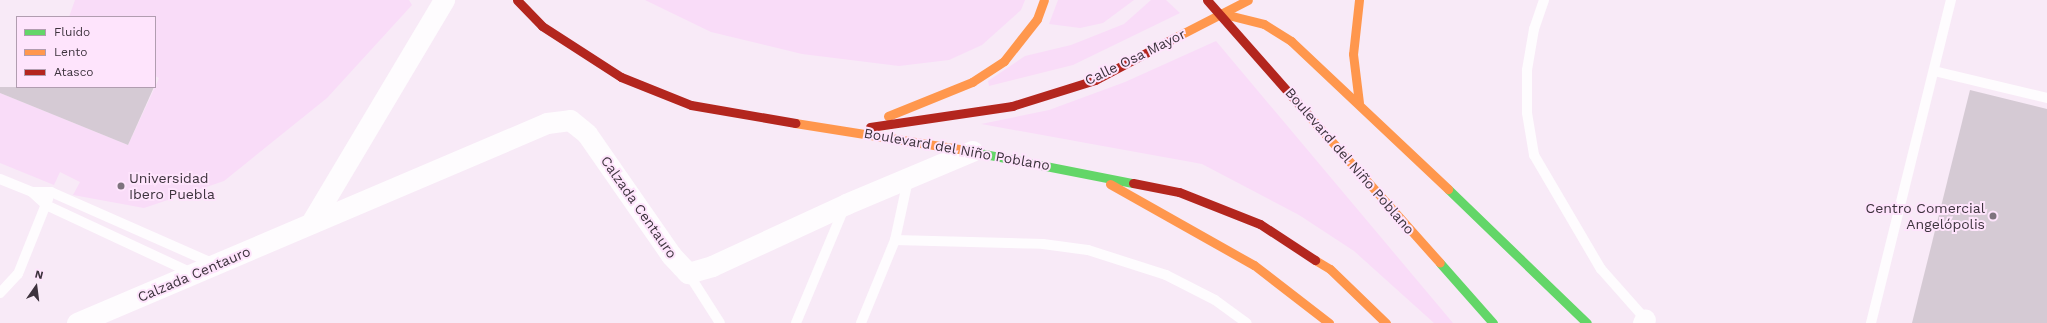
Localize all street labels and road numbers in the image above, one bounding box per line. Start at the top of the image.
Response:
street label: Calle Osa Mayor [1082,25,1188,89]
street label: Boulevard del Niño Poblano [1282,84,1418,238]
street label: Boulevard del Niño Poblano [862,124,1052,174]
street label: Calzada Centauro [597,153,681,261]
street label: Calzada Centauro [135,243,253,305]

